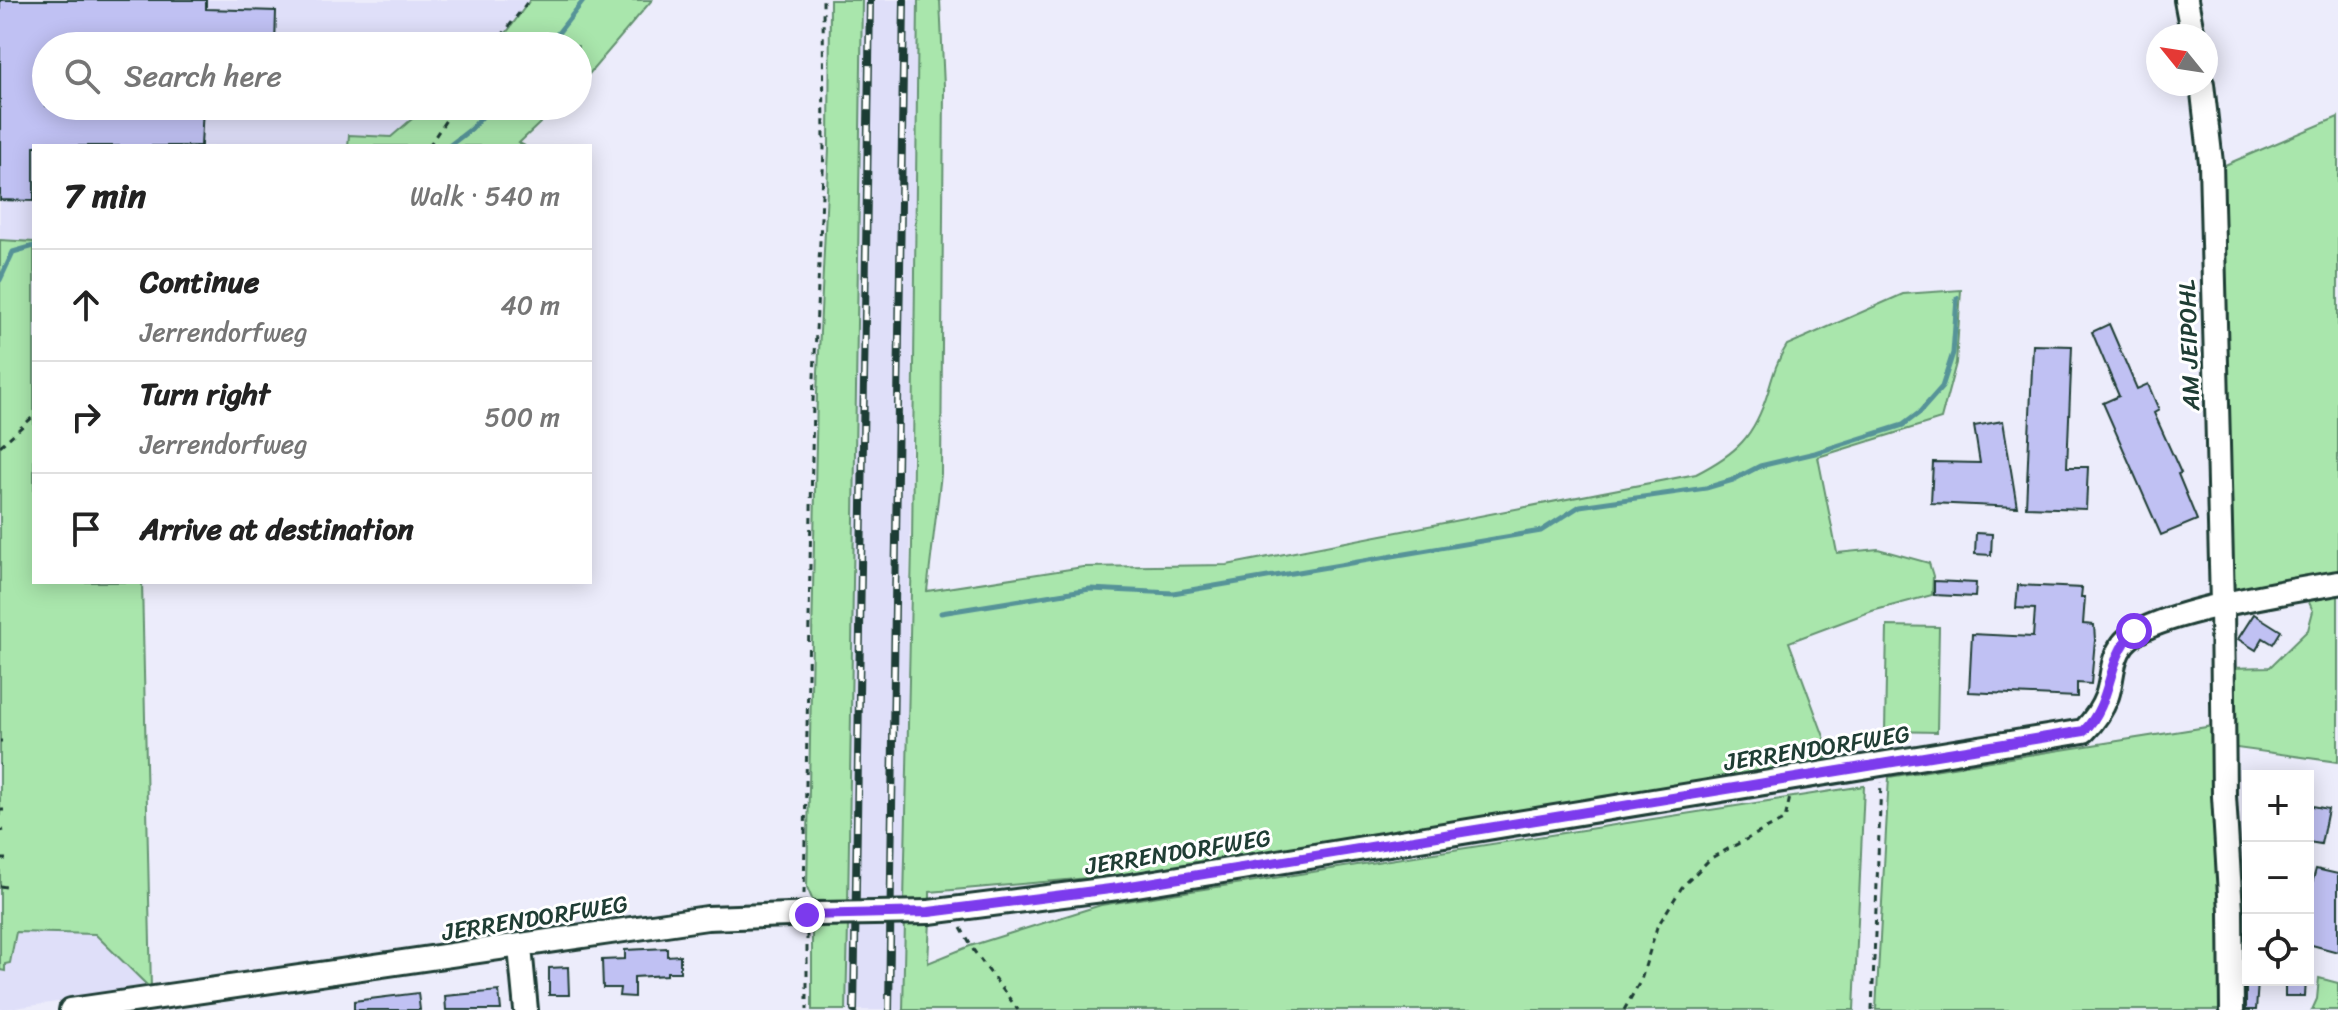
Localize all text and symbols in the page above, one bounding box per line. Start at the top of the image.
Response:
north arrow [2146,24,2218,96]
search box [32,32,592,120]
text: Search here [124,49,282,103]
icon: search [60,54,104,98]
text: 7 min [64,166,146,226]
text: Walk · 540 m [410,173,560,219]
text: Continue [140,255,259,309]
street label: AM JEIPOHL [2166,279,2212,412]
text: 40 m [501,282,560,328]
icon: ahead [64,283,108,327]
text: Jerrendorfweg [140,309,307,355]
text: Turn right [140,367,270,421]
text: 500 m [485,394,560,440]
icon: right [64,395,108,439]
text: Jerrendorfweg [140,421,307,467]
text: Arrive at destination [140,502,414,556]
icon: arrive [64,507,108,551]
route start [2116,613,2152,649]
street label: JERRENDORFWEG [1720,713,1913,784]
map controls [2242,770,2314,986]
button: + [2242,770,2314,842]
street label: JERRENDORFWEG [1081,817,1274,888]
button: − [2242,842,2314,914]
street label: JERRENDORFWEG [438,883,631,954]
route end [789,897,825,933]
button: locate [2242,914,2314,986]

